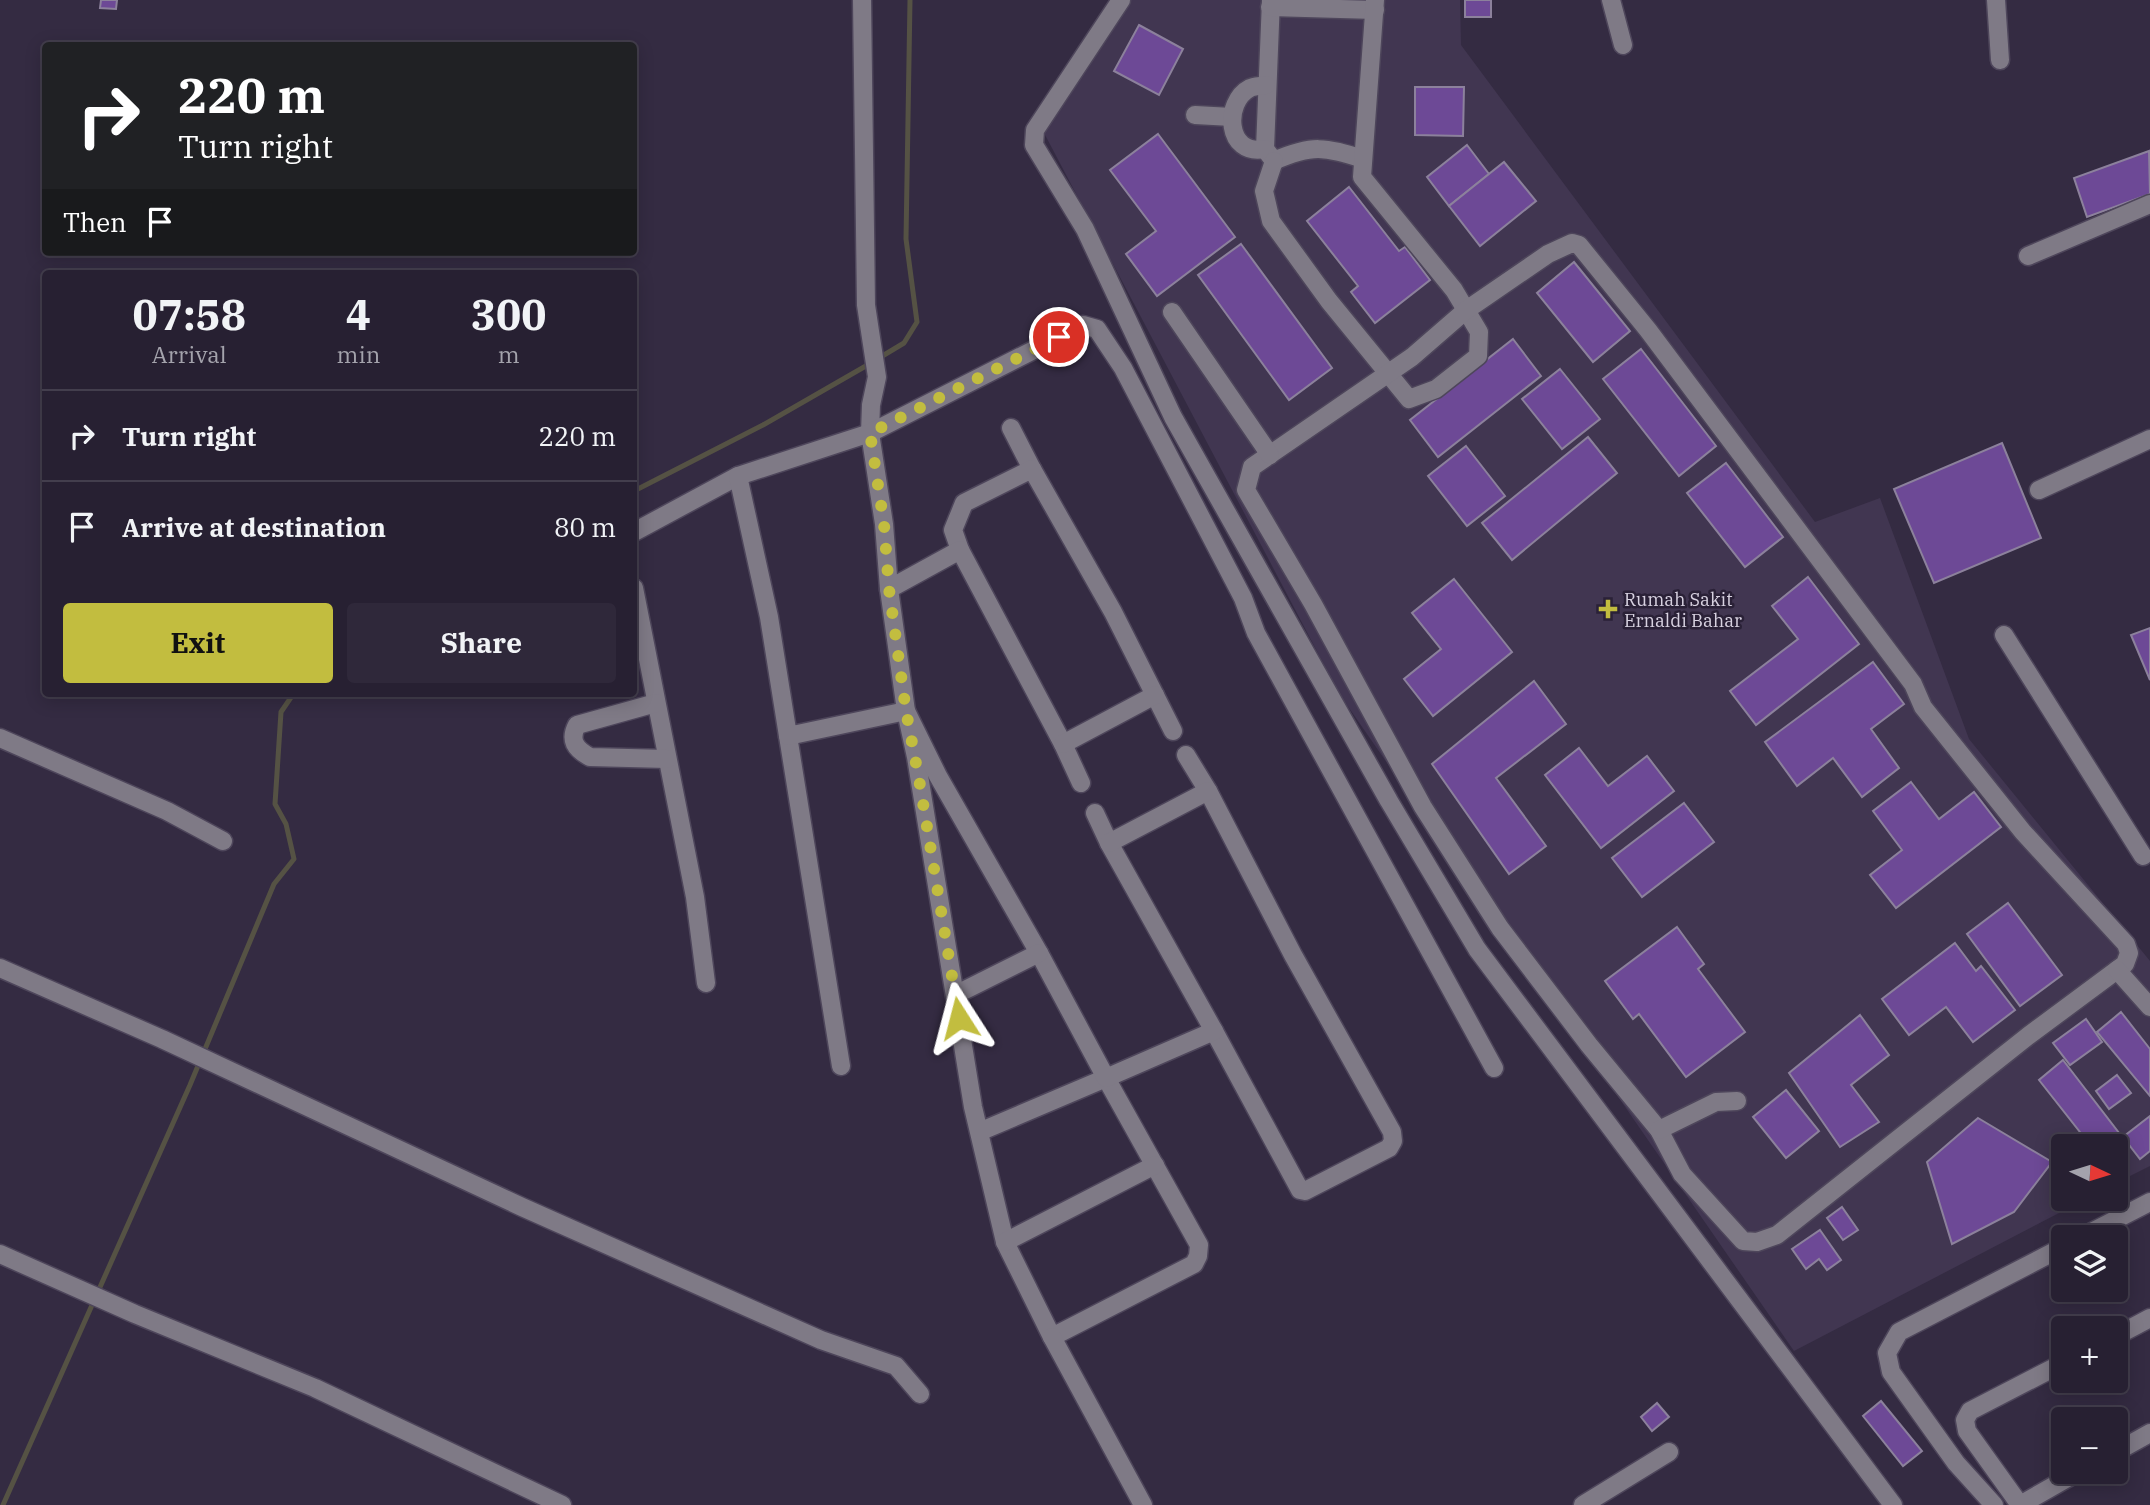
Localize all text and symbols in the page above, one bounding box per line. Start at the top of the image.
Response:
text: 220 m [178,63,325,126]
icon: right [63,70,154,161]
text: Turn right [178,125,333,167]
icon: arrive [141,203,179,241]
text: Then [63,205,127,239]
text: 07:58 [132,287,246,342]
text: 4 [346,287,371,342]
text: 300 [471,287,546,342]
pin [1029,307,1089,367]
icon: arrive [1040,318,1078,356]
text: Arrival [152,339,227,369]
text: min [337,339,380,369]
text: m [498,339,520,369]
icon: right [63,417,101,455]
text: Turn right [122,419,256,453]
text: 220 m [538,419,616,453]
icon: arrive [63,508,101,546]
text: Arrive at destination [122,510,386,544]
text: 80 m [554,510,616,544]
place label: Rumah Sakit Ernaldi Bahar [1624,588,1742,632]
marker: Rumah Sakit Ernaldi Bahar [1598,599,1618,619]
button: Exit [63,603,333,683]
button: Share [347,603,616,683]
position arrow [922,981,996,1055]
north arrow [2051,1134,2128,1211]
map controls [2051,1134,2128,1484]
button: layers [2051,1225,2128,1302]
button: + [2051,1316,2128,1393]
button: − [2051,1407,2128,1484]

